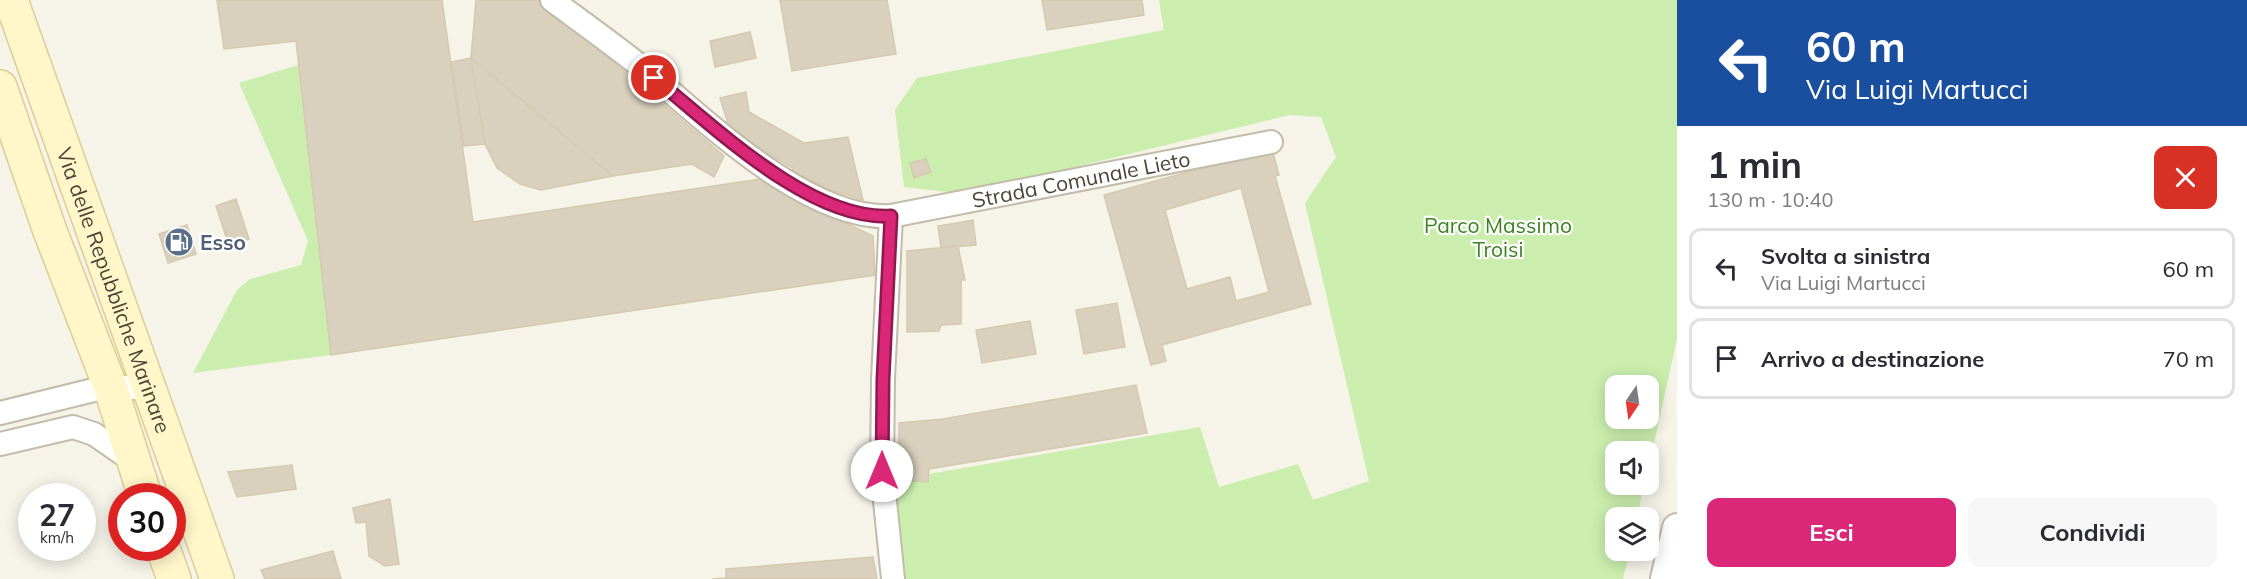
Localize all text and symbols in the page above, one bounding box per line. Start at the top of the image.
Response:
text: 60 m [1806,20,1906,73]
icon: left [1707,24,1785,102]
pin [628,52,679,103]
icon: arrive [637,61,670,94]
text: Via Luigi Martucci [1806,72,2029,106]
text: 1 min [1707,142,1802,187]
street label: Via delle Repubbliche Marinare [52,144,177,436]
street label: Strada Comunale Lieto [970,145,1192,213]
button: close [2154,146,2217,209]
text: 130 m · 10:40 [1707,187,1833,212]
park label: Parco Massimo Troisi [1424,212,1572,262]
fuel station icon: Esso [163,226,195,258]
place label: Esso [200,229,246,255]
text: Svolta a sinistra [1761,242,1930,270]
icon: left [1710,252,1743,285]
text: 60 m [2163,255,2214,283]
text: Via Luigi Martucci [1761,270,1926,295]
icon: arrive [1710,342,1743,375]
text: Arrivo a destinazione [1761,345,1984,373]
text: 70 m [2163,345,2214,373]
north arrow [1605,375,1659,429]
map controls [1605,375,1659,561]
position arrow [850,439,914,503]
button: sound [1605,441,1659,495]
speed limit sign: 30 [108,483,186,561]
text: 27 [39,496,75,534]
button: Esci [1707,498,1956,567]
button: Condividi [1968,498,2217,567]
button: layers [1605,507,1659,561]
text: km/h [40,528,74,547]

